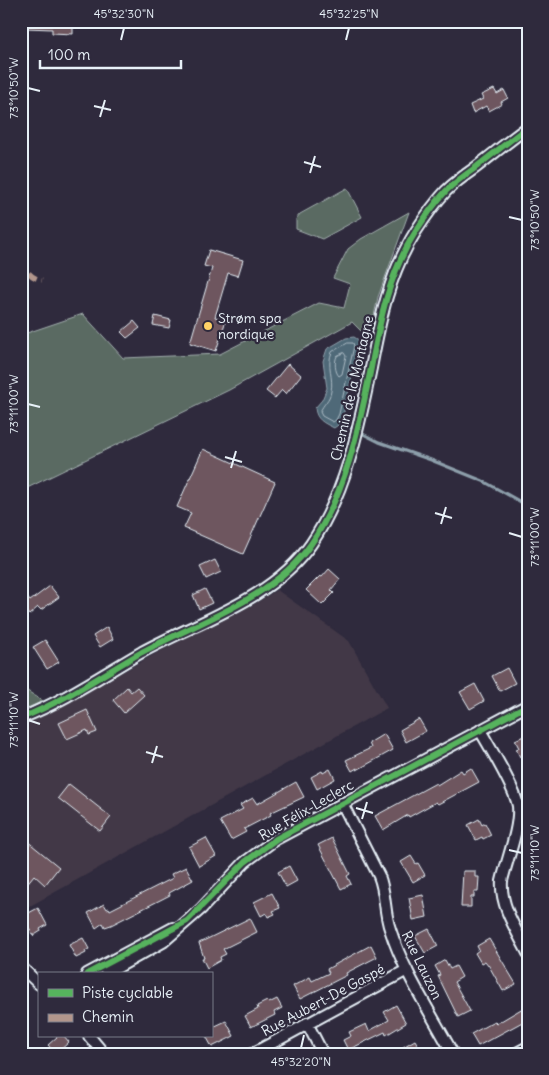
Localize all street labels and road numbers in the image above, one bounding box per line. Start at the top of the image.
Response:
street label: Chemin de la Montagne [327,314,377,462]
street label: Rue Félix-Leclerc [255,776,357,844]
street label: Rue Lauzon [398,928,446,1002]
street label: Rue Aubert-De Gaspé [258,960,388,1040]

